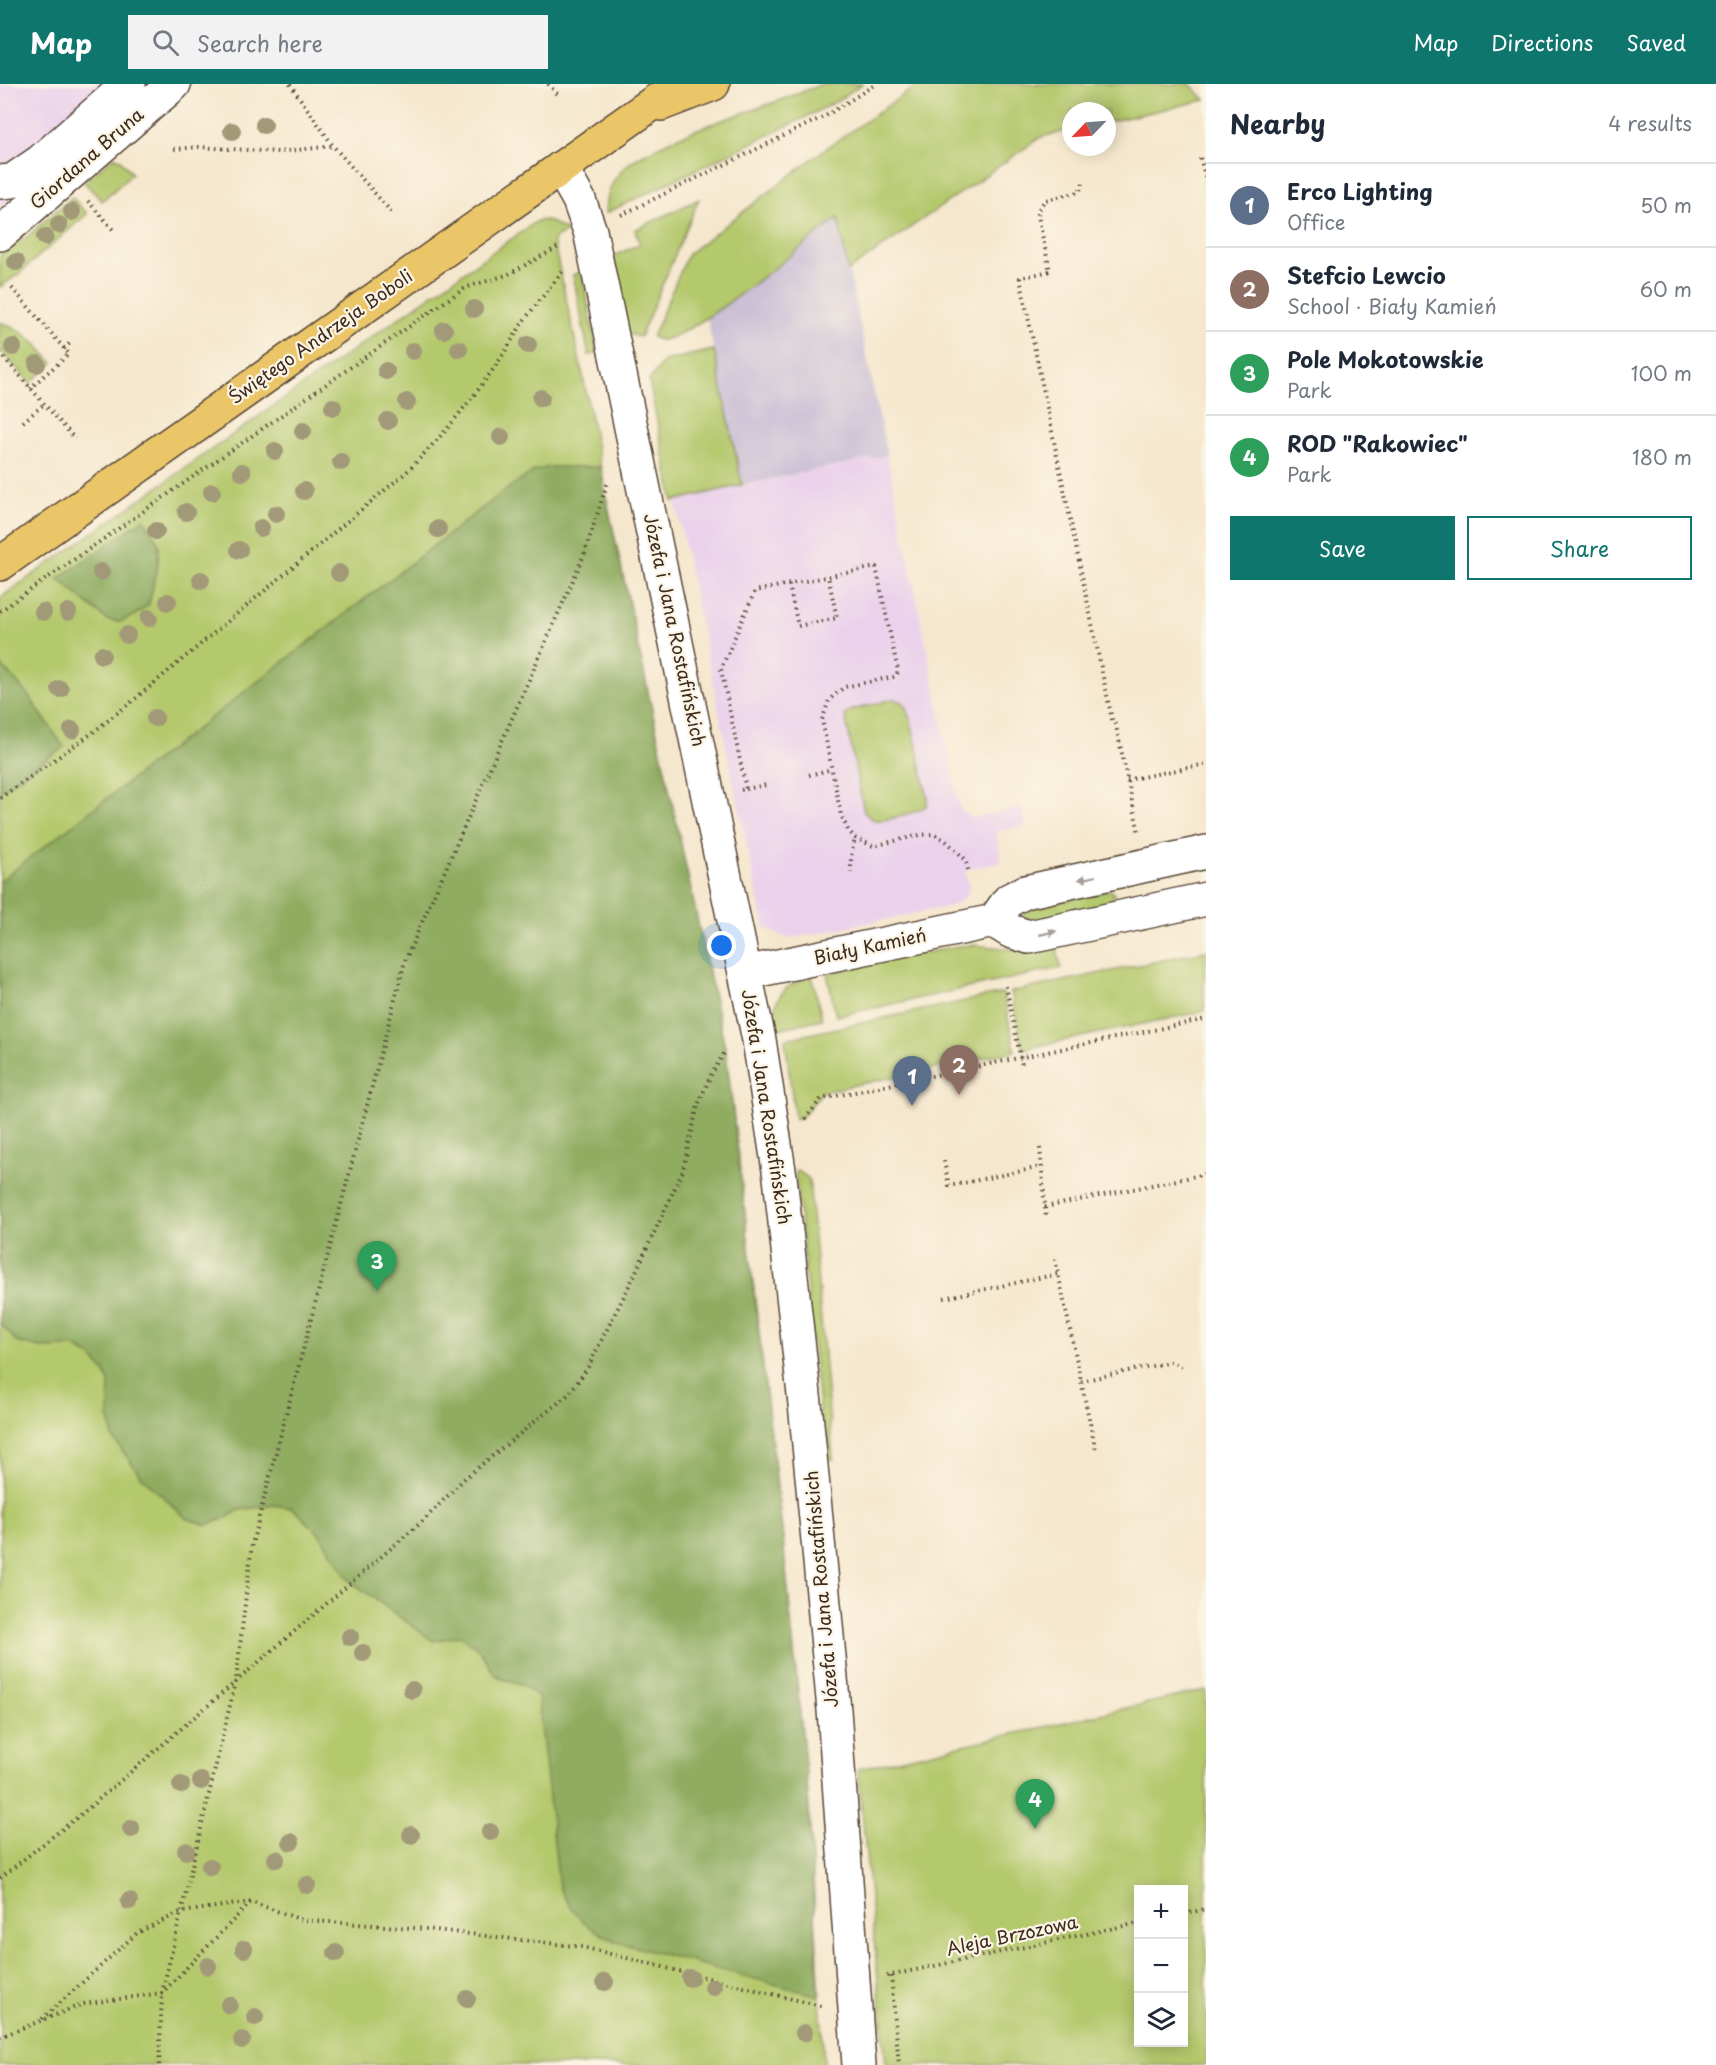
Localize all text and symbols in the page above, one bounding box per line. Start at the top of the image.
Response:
search box [128,15,548,69]
text: Map [30,21,92,64]
icon: search [149,26,182,59]
text: Search here [197,26,323,59]
text: Map [1413,26,1458,58]
text: Directions [1491,26,1593,58]
text: Saved [1626,26,1686,58]
street label: Giordana Bruna [23,100,149,215]
north arrow [1062,102,1116,156]
text: Nearby [1230,104,1325,143]
text: 4 results [1608,108,1692,138]
text: Erco Lighting [1287,174,1433,207]
text: 1 [1245,190,1254,220]
text: 50 m [1640,190,1692,220]
text: Office [1287,207,1345,237]
text: Stefcio Lewcio [1287,258,1446,291]
street label: Świętego Andrzeja Boboli [223,262,418,410]
text: 2 [1242,274,1257,304]
text: 60 m [1640,274,1692,304]
text: School · Biały Kamień [1287,291,1497,321]
text: Pole Mokotowskie [1287,342,1484,375]
text: 3 [1243,358,1256,388]
text: 100 m [1631,358,1692,388]
text: Park [1287,375,1332,405]
text: ROD "Rakowiec" [1287,426,1468,459]
text: 4 [1243,442,1256,472]
text: 180 m [1632,442,1692,472]
text: Park [1287,459,1332,489]
street label: Józefa i Jana Rostafińskich [638,511,713,749]
button: Save [1230,516,1455,580]
button: Share [1467,516,1692,580]
one-way arrow [1078,874,1097,884]
street label: Biały Kamień [811,920,928,971]
one-way arrow [1039,928,1058,938]
your location [707,931,736,960]
street label: Józefa i Jana Rostafińskich [736,987,799,1226]
pin: 2 [940,1046,978,1095]
pin: 1 [892,1056,932,1106]
pin: 3 [358,1242,397,1291]
street label: Józefa i Jana Rostafińskich [797,1470,844,1709]
pin: 4 [1016,1780,1054,1829]
map controls [1134,1885,1188,2047]
button: + [1134,1885,1188,1939]
street label: Aleja Brzozowa [944,1907,1081,1962]
button: − [1134,1939,1188,1993]
button: layers [1134,1993,1188,2047]

